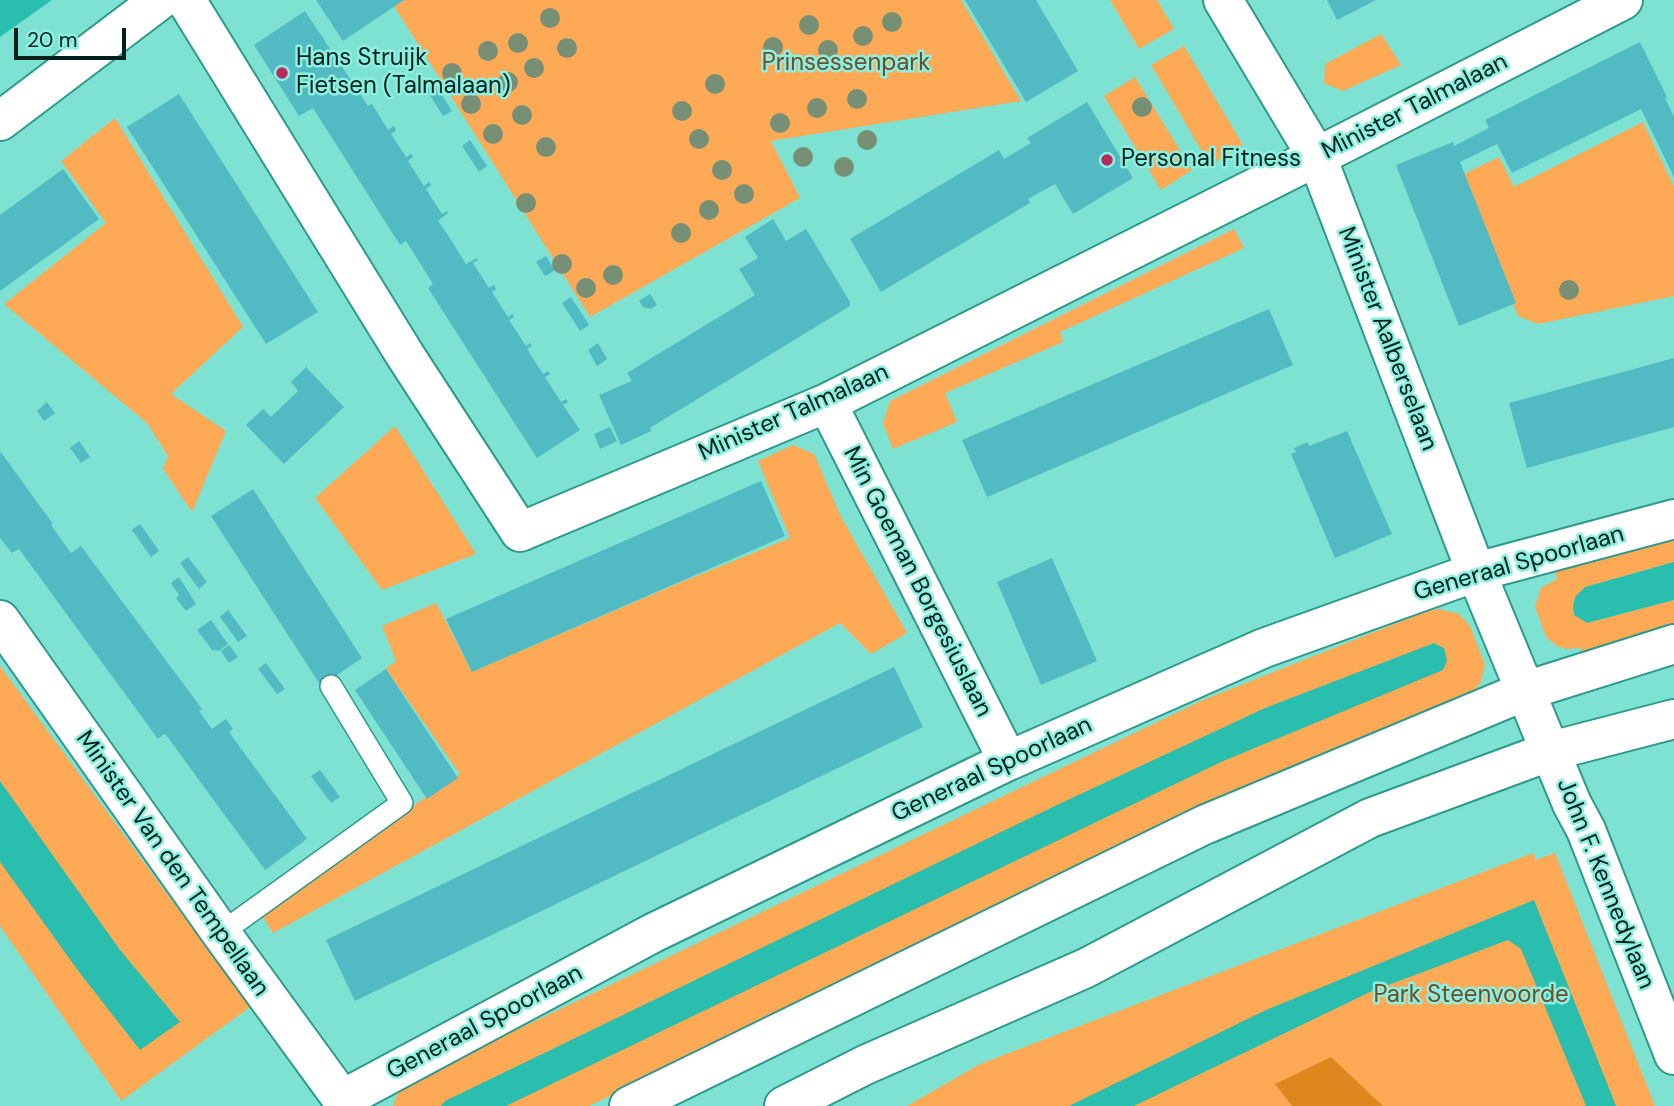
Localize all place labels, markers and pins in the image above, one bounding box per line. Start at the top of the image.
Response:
place label: Hans Struijk Fietsen (Talmalaan) [296,45,511,101]
marker: Hans Struijk Fietsen (Talmalaan) [274,65,290,81]
place label: Personal Fitness [1121,146,1301,174]
marker: Personal Fitness [1099,152,1115,168]

